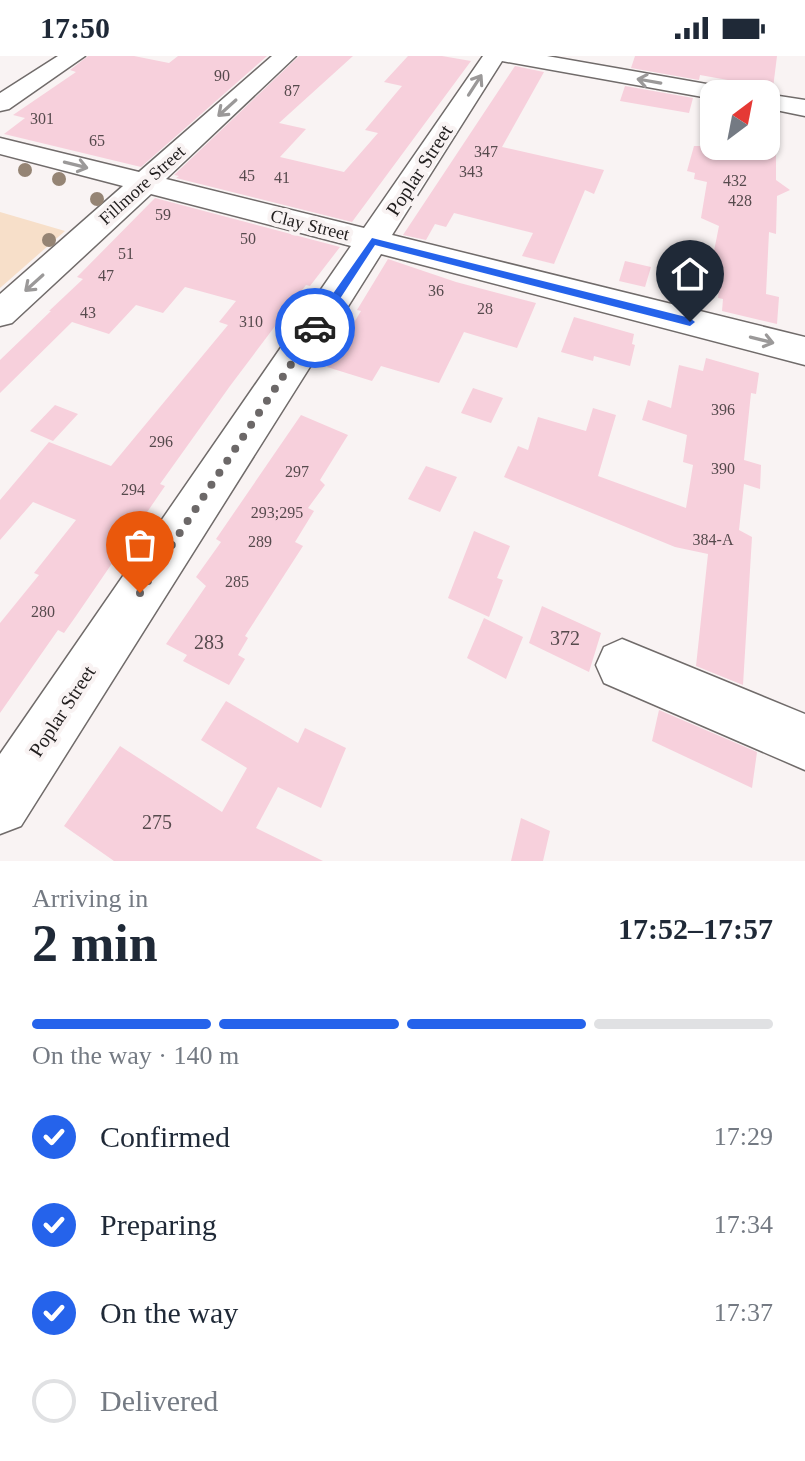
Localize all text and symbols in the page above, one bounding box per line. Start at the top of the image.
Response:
text: 17:50 [40,11,110,44]
house number: 90 [214,67,230,84]
one-way arrow [637,72,662,87]
one-way arrow [467,74,483,97]
north arrow [700,80,780,160]
map controls [700,80,780,160]
house number: 87 [284,82,300,99]
one-way arrow [217,99,237,117]
house number: 301 [30,110,54,127]
street label: Poplar Street [381,120,458,220]
house number: 65 [89,132,105,149]
street label: Fillmore Street [95,141,189,229]
house number: 347 [474,143,498,160]
one-way arrow [62,159,88,174]
house number: 343 [459,163,483,180]
house number: 45 [239,167,255,184]
house number: 41 [274,169,290,186]
house number: 432 [723,172,747,189]
house number: 428 [728,192,752,209]
house number: 59 [155,206,171,223]
street label: Clay Street [269,206,351,244]
house number: 50 [240,230,256,247]
pin [656,240,724,322]
house number: 51 [118,245,134,262]
icon: home [668,252,712,296]
house number: 47 [98,267,114,284]
one-way arrow [25,274,45,292]
house number: 36 [428,282,444,299]
courier [275,288,355,368]
house number: 28 [477,300,493,317]
house number: 43 [80,304,96,321]
icon: car [293,306,337,350]
house number: 310 [239,313,263,330]
one-way arrow [748,334,774,349]
house number: 396 [711,401,735,418]
house number: 296 [149,433,173,450]
house number: 390 [711,460,735,477]
house number: 297 [285,463,309,480]
house number: 294 [121,481,145,498]
house number: 293;295 [251,504,303,521]
pin [106,511,174,593]
icon: bag [118,523,162,567]
house number: 384-A [693,531,734,548]
house number: 289 [248,533,272,550]
house number: 285 [225,573,249,590]
house number: 280 [31,603,55,620]
house number: 372 [550,627,580,649]
house number: 283 [194,631,224,653]
street label: Poplar Street [24,661,101,761]
house number: 275 [142,811,172,833]
text: Arriving in [32,884,148,913]
text: 17:52–17:57 [618,912,773,945]
text: 2 min [32,915,158,972]
text: On the way · 140 m [32,1041,239,1070]
icon: check [32,1115,76,1159]
text: Confirmed [100,1120,230,1153]
text: 17:29 [714,1122,773,1151]
icon: check [32,1203,76,1247]
text: Preparing [100,1208,217,1241]
text: 17:34 [714,1210,773,1239]
icon: check [32,1291,76,1335]
text: On the way [100,1296,238,1329]
text: 17:37 [714,1298,773,1327]
text: Delivered [100,1384,218,1417]

